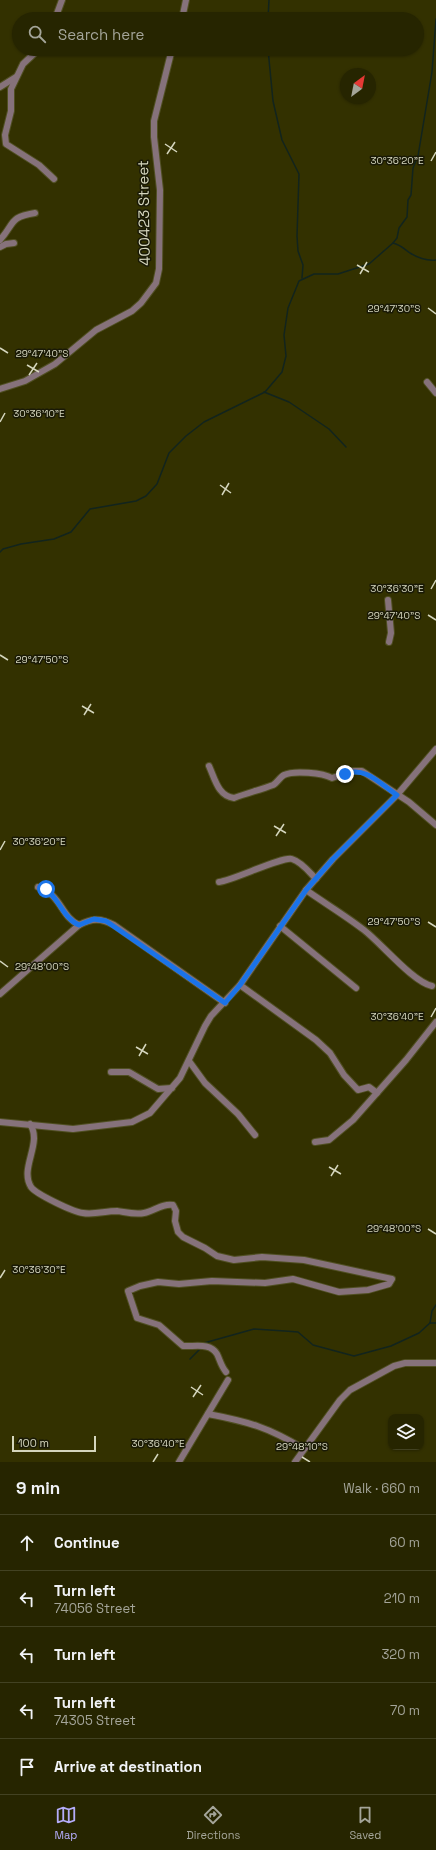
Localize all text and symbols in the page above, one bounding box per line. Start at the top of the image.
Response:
search box [12,12,424,56]
icon: search [26,23,48,45]
text: Search here [58,25,144,44]
north arrow [340,68,376,104]
text: 30°36'20"E [370,154,424,167]
street label: 400423 Street [133,160,154,266]
text: 29°47'30"S [368,302,420,315]
text: 29°47'40"S [16,347,68,360]
text: 30°36'10"E [13,407,65,420]
text: 30°36'30"E [370,582,424,595]
text: 29°47'40"S [368,609,420,622]
text: 29°47'50"S [16,653,68,666]
route end [336,765,354,783]
text: 30°36'20"E [12,835,66,848]
route start [37,880,55,898]
text: 29°47'50"S [368,915,420,928]
text: 29°48'00"S [15,960,69,973]
text: 30°36'40"E [370,1010,424,1023]
text: 29°48'00"S [367,1222,421,1235]
text: 30°36'30"E [12,1263,66,1276]
map controls [388,1414,424,1450]
button: layers [388,1414,424,1450]
scale bar [12,1434,96,1453]
text: 100 m [18,1436,49,1450]
text: 30°36'40"E [131,1437,185,1450]
text: 29°48'10"S [276,1440,328,1453]
text: 9 min [16,1477,60,1499]
text: Walk · 660 m [343,1480,420,1497]
icon: ahead [16,1532,38,1554]
text: Continue [54,1533,120,1552]
text: 60 m [389,1534,420,1551]
text: Turn left [54,1581,116,1600]
icon: left [16,1588,38,1610]
text: 210 m [384,1590,420,1607]
text: 74056 Street [54,1600,136,1617]
icon: left [16,1644,38,1666]
text: Turn left [54,1645,116,1664]
text: 320 m [381,1646,420,1663]
text: Turn left [54,1693,116,1712]
icon: left [16,1700,38,1722]
text: 70 m [390,1702,420,1719]
text: 74305 Street [54,1712,136,1729]
icon: arrive [16,1756,38,1778]
text: Arrive at destination [54,1757,202,1776]
tab: Map [55,1804,77,1842]
tab: Directions [186,1804,240,1842]
tab: Saved [349,1804,381,1842]

